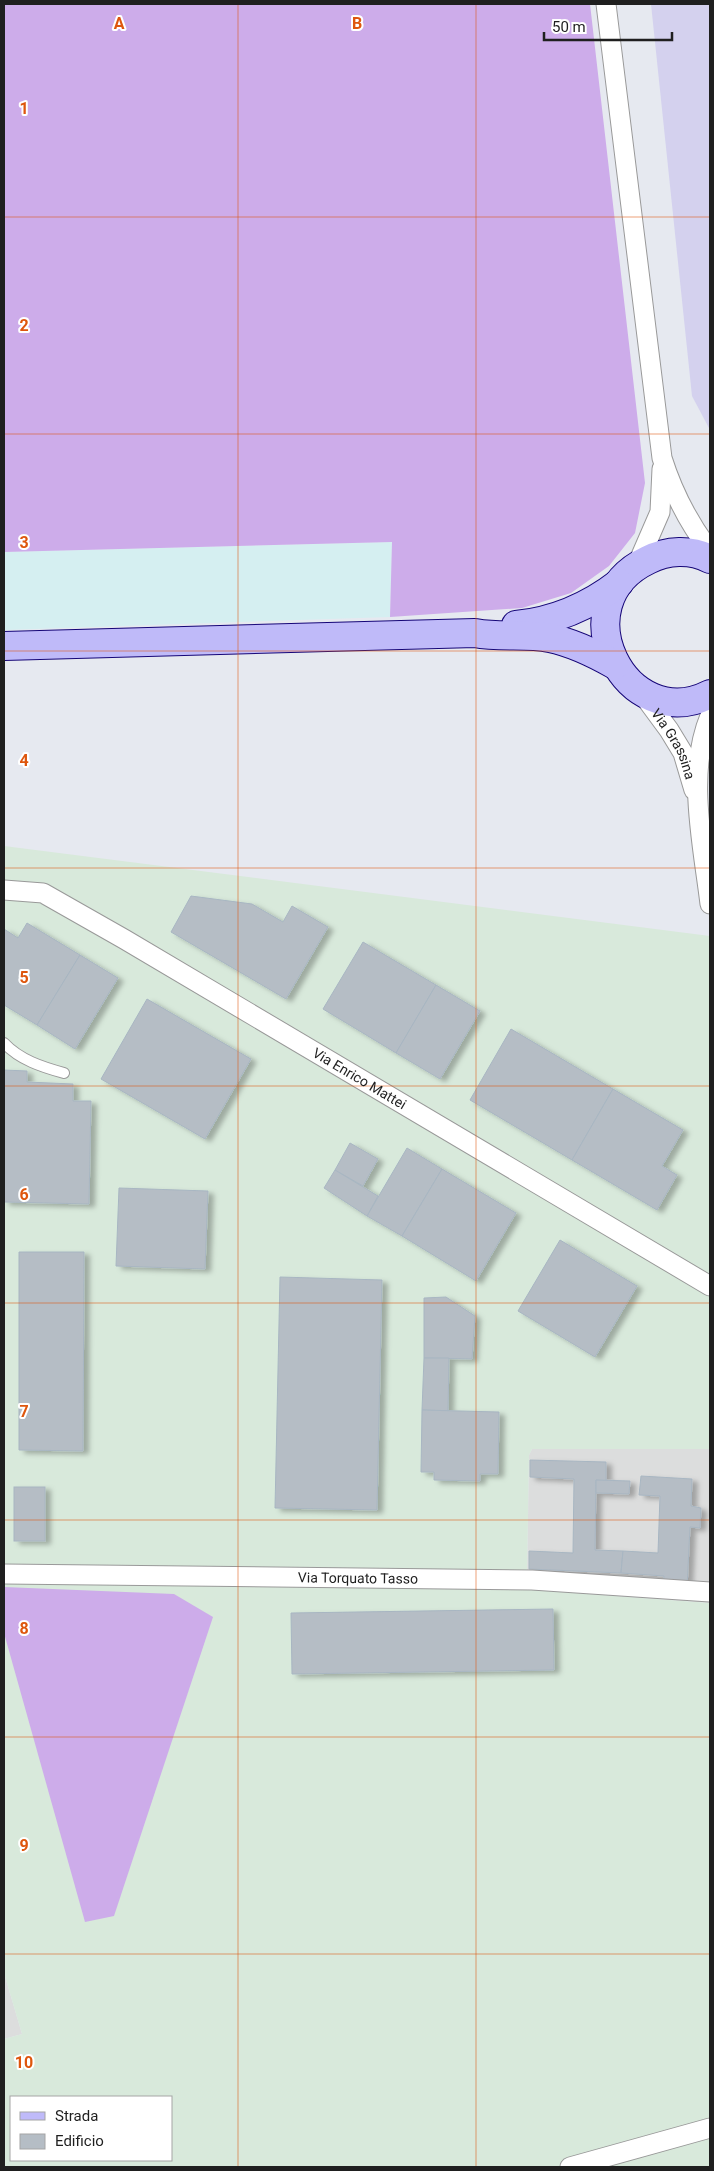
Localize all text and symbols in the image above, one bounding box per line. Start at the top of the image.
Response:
scale bar [544,10,672,42]
text: A [114,14,125,33]
text: B [352,14,362,33]
text: 50 m [552,18,586,36]
text: 1 [19,99,29,118]
text: 2 [19,316,29,335]
text: 3 [19,533,29,552]
street label: Via Grassina [648,706,698,781]
text: 4 [19,751,29,770]
text: 5 [19,968,29,987]
street label: Via Enrico Mattei [310,1045,409,1112]
text: 6 [19,1185,29,1204]
text: 7 [19,1402,29,1421]
street label: Via Torquato Tasso [298,1569,418,1587]
text: 8 [19,1619,29,1638]
text: 9 [19,1836,29,1855]
text: 10 [15,2053,33,2072]
legend [10,2096,172,2161]
text: Strada [55,2107,98,2125]
text: Edificio [55,2132,104,2150]

